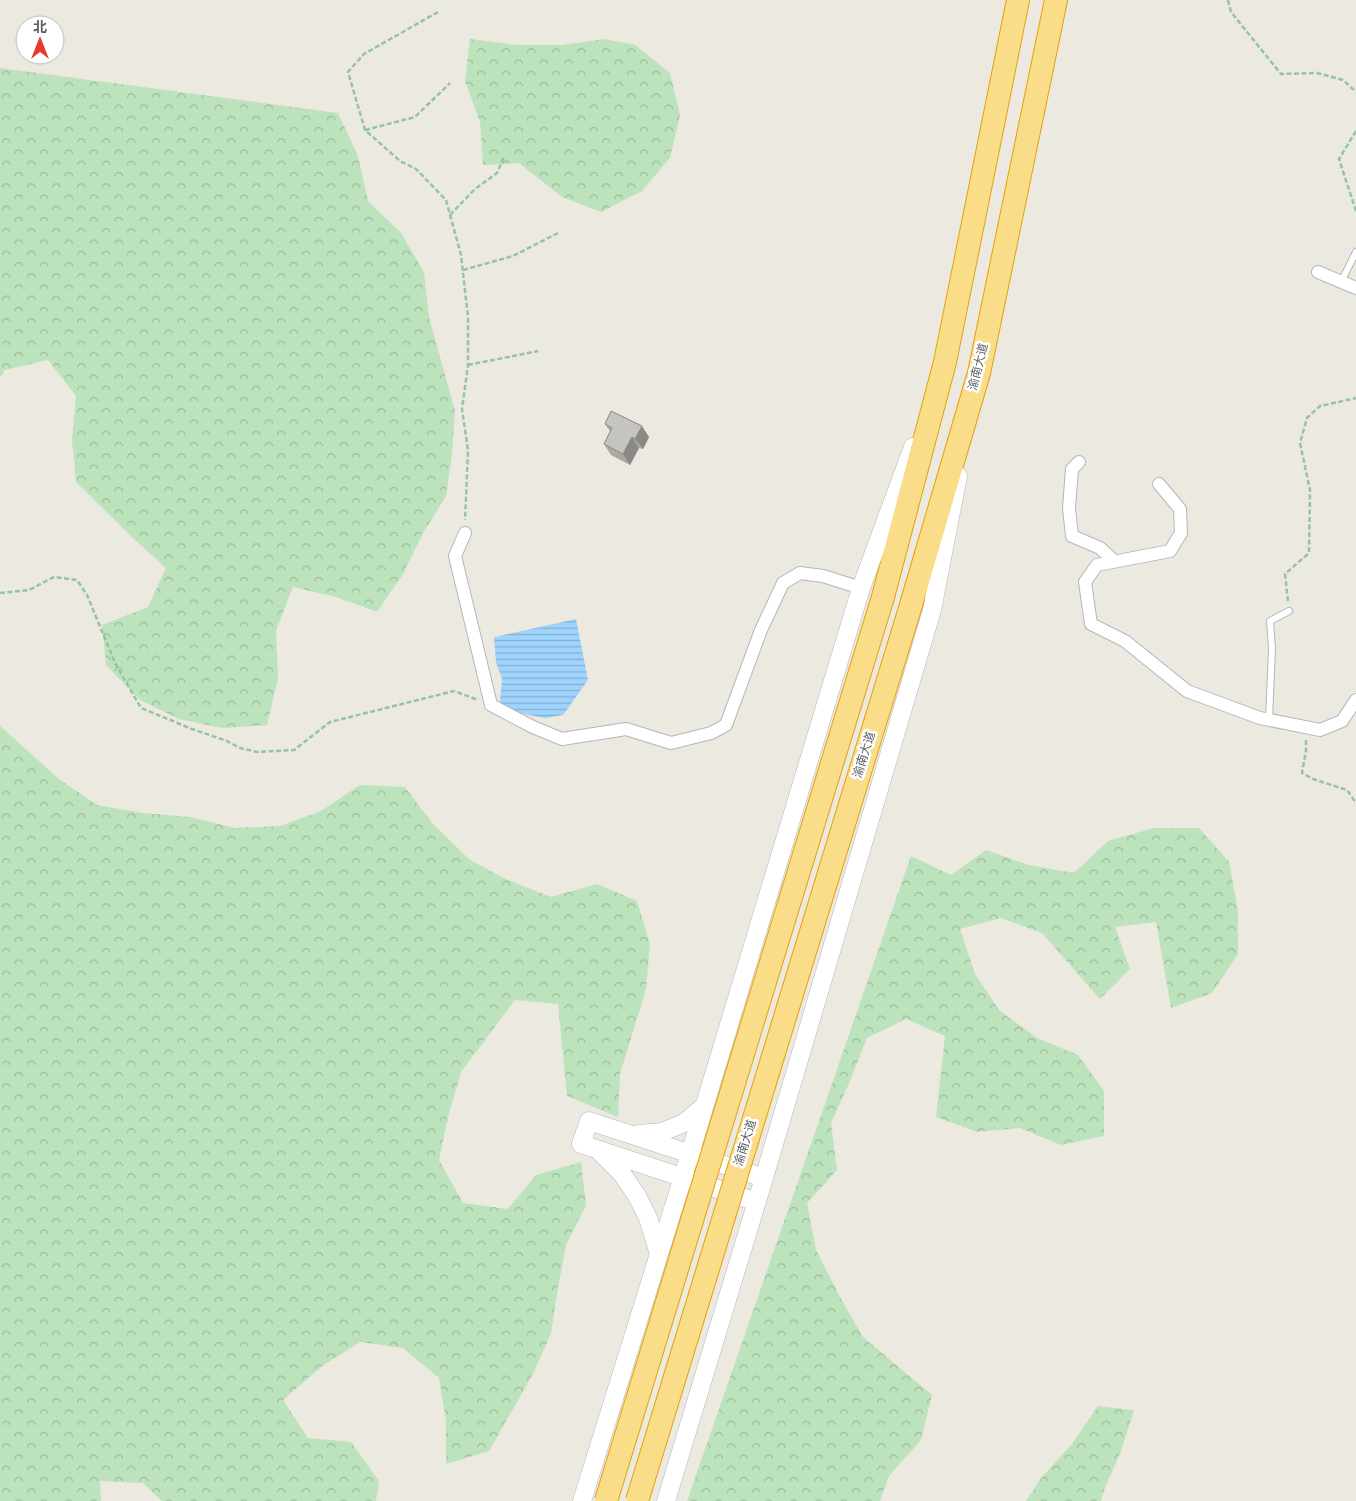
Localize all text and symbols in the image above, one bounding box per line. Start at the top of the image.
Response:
north arrow [15,15,65,65]
text: 北 [33,20,47,37]
street label: 渝南大道 [965,342,993,392]
street label: 渝南大道 [850,730,880,780]
street label: 渝南大道 [731,1118,761,1168]

